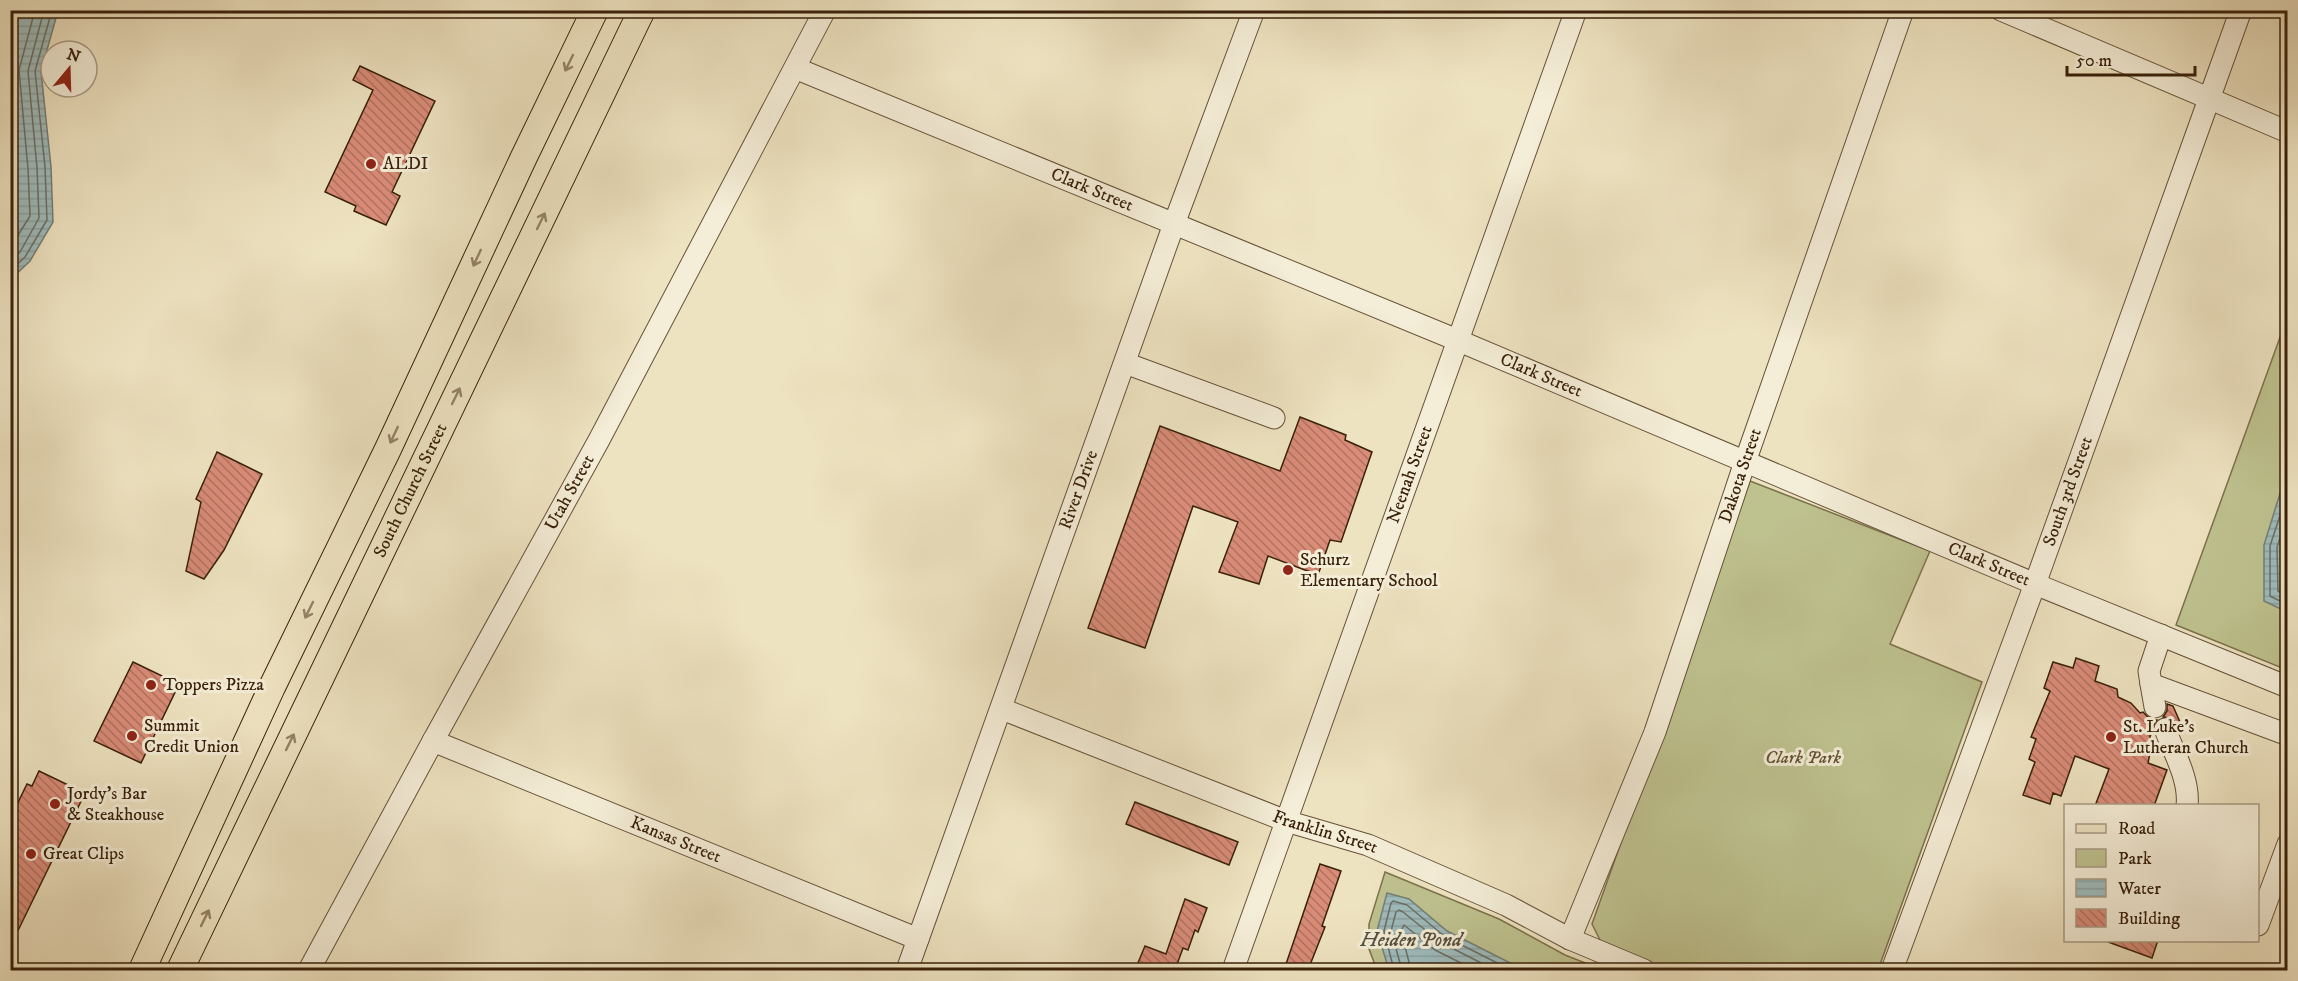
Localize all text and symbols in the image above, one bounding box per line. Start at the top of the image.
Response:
north arrow [39,39,99,99]
scale bar [2067,39,2194,77]
text: N [64,44,83,67]
text: 50 m [2076,50,2112,72]
one-way arrow [563,54,575,72]
place label: ALDI [383,153,428,175]
marker: ALDI [364,157,378,171]
street label: Clark Street [1047,163,1137,217]
one-way arrow [536,212,547,230]
one-way arrow [470,249,482,267]
street label: Clark Street [1497,348,1586,403]
one-way arrow [451,388,463,406]
street label: South Church Street [369,420,452,561]
street label: Neenah Street [1382,423,1438,527]
one-way arrow [388,425,400,443]
street label: Dakota Street [1714,425,1767,526]
street label: South 3rd Street [2038,433,2098,549]
street label: River Drive [1055,447,1103,532]
street label: Utah Street [540,451,600,534]
street label: Clark Street [1944,537,2033,592]
place label: Schurz Elementary School [1300,549,1438,592]
marker: Schurz Elementary School [1281,563,1295,577]
one-way arrow [303,601,315,619]
place label: Toppers Pizza [163,674,264,696]
marker: Toppers Pizza [144,678,158,692]
place label: Summit Credit Union [144,715,240,758]
place label: St. Luke's Lutheran Church [2123,716,2249,759]
marker: Summit Credit Union [125,729,139,743]
marker: St. Luke's Lutheran Church [2104,730,2118,744]
one-way arrow [284,734,296,752]
park label: Clark Park [1765,747,1841,769]
place label: Jordy's Bar & Steakhouse [65,783,164,826]
marker: Jordy's Bar & Steakhouse [48,797,62,811]
legend [2064,804,2259,942]
street label: Franklin Street [1269,806,1381,859]
street label: Kansas Street [627,812,724,868]
text: Road [2118,818,2155,840]
place label: Great Clips [43,843,124,865]
marker: Great Clips [24,847,38,861]
text: Park [2118,848,2152,870]
text: Water [2117,878,2161,900]
text: Building [2118,908,2180,930]
one-way arrow [200,909,211,927]
water label: Heiden Pond [1359,928,1465,953]

